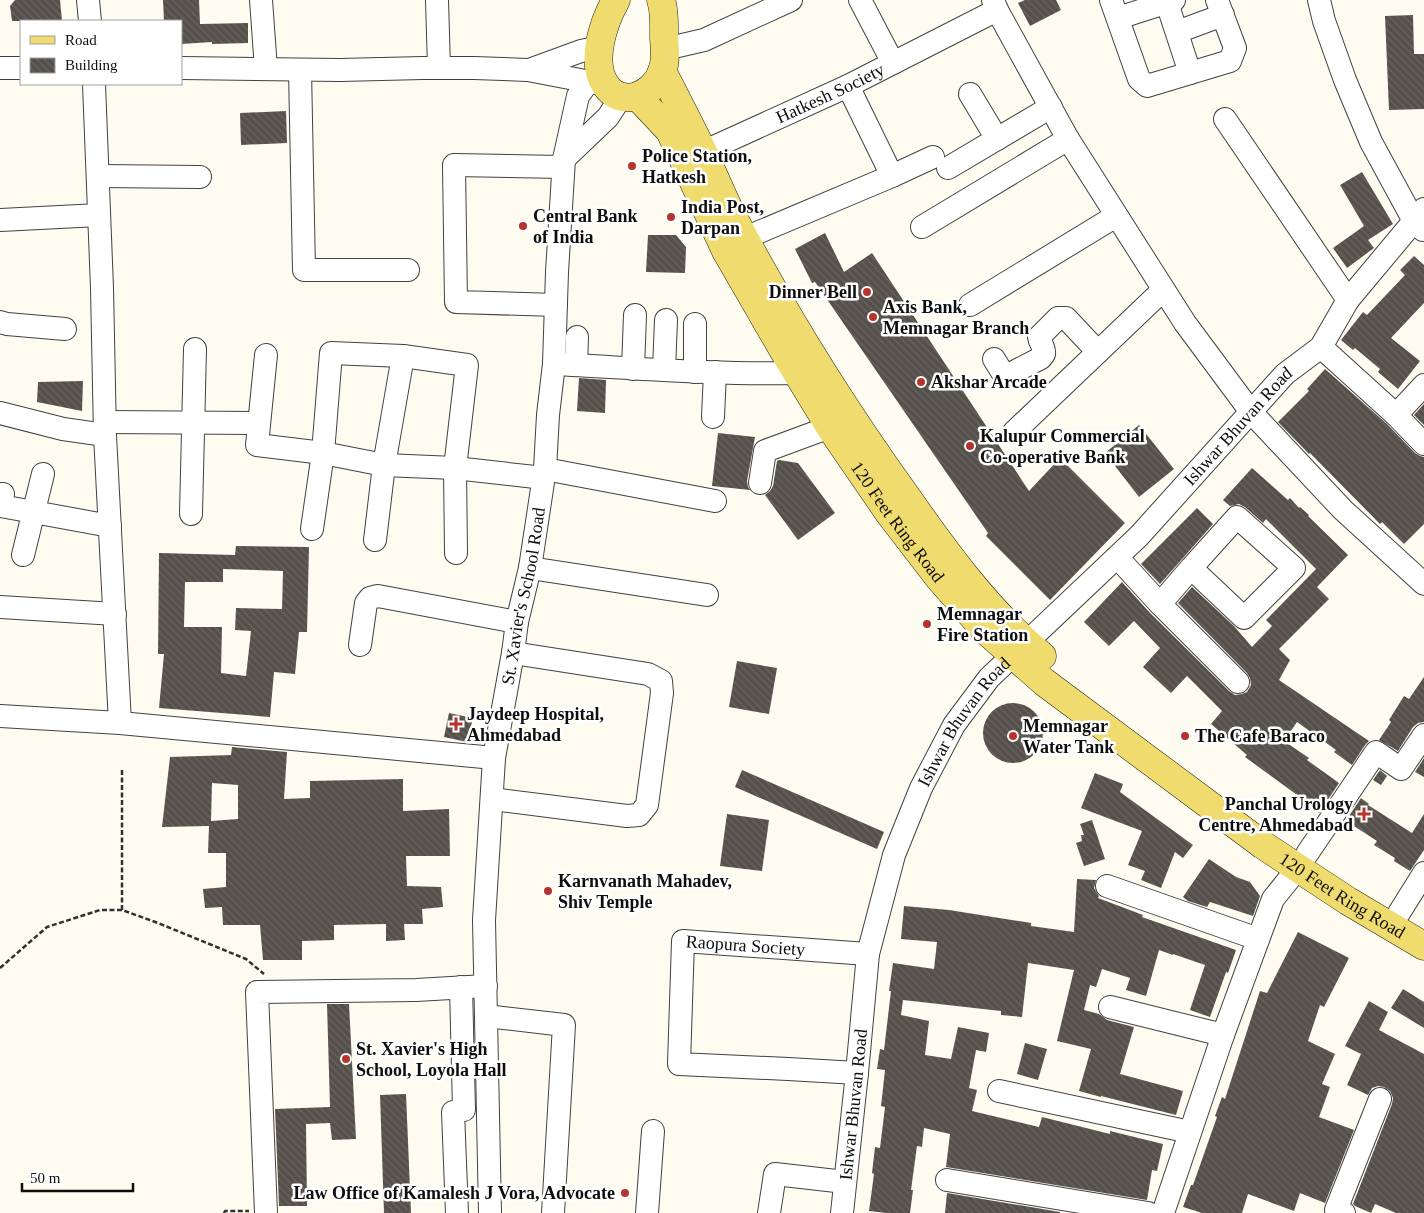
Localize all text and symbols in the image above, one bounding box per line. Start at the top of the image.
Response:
legend [20,20,182,85]
text: Road [65,32,97,48]
text: Building [65,57,118,73]
street label: Hatkesh Society [773,59,888,127]
place label: Police Station, Hatkesh [642,146,752,187]
marker: Police Station, Hatkesh [626,160,638,172]
place label: India Post, Darpan [681,197,764,238]
place label: Central Bank of India [533,206,638,247]
marker: India Post, Darpan [665,211,677,223]
marker: Central Bank of India [517,220,529,232]
place label: Dinner Bell [769,282,857,302]
marker: Dinner Bell [861,286,873,298]
place label: Axis Bank, Memnagar Branch [883,297,1029,338]
marker: Axis Bank, Memnagar Branch [867,311,879,323]
street label: Ishwar Bhuvan Road [1180,363,1296,489]
place label: Akshar Arcade [931,372,1047,392]
marker: Akshar Arcade [915,376,927,388]
place label: Kalupur Commercial Co-operative Bank [980,426,1145,467]
marker: Kalupur Commercial Co-operative Bank [964,440,976,452]
street label: 120 Feet Ring Road [847,458,948,586]
street label: St. Xavier's School Road [497,506,549,687]
place label: Memnagar Fire Station [937,604,1028,645]
marker: Memnagar Fire Station [921,618,933,630]
street label: Ishwar Bhuvan Road [914,653,1014,790]
place label: Jaydeep Hospital, Ahmedabad [467,704,604,745]
place label: Memnagar Water Tank [1023,716,1114,757]
marker: Jaydeep Hospital, Ahmedabad [449,717,463,731]
place label: The Cafe Baraco [1195,726,1325,746]
marker: Memnagar Water Tank [1007,730,1019,742]
marker: The Cafe Baraco [1179,730,1191,742]
place label: Panchal Urology Centre, Ahmedabad [1198,794,1353,835]
marker: Panchal Urology Centre, Ahmedabad [1357,807,1371,821]
street label: 120 Feet Ring Road [1276,849,1409,943]
place label: Karnvanath Mahadev, Shiv Temple [558,871,732,912]
marker: Karnvanath Mahadev, Shiv Temple [542,885,554,897]
street label: Raopura Society [685,931,806,960]
street label: Ishwar Bhuvan Road [836,1028,871,1181]
place label: St. Xavier's High School, Loyola Hall [356,1039,507,1080]
marker: St. Xavier's High School, Loyola Hall [340,1053,352,1065]
scale bar [22,1160,134,1192]
text: 50 m [30,1170,61,1186]
place label: Law Office of Kamalesh J Vora, Advocate [294,1183,615,1203]
marker: Law Office of Kamalesh J Vora, Advocate [619,1187,631,1199]

